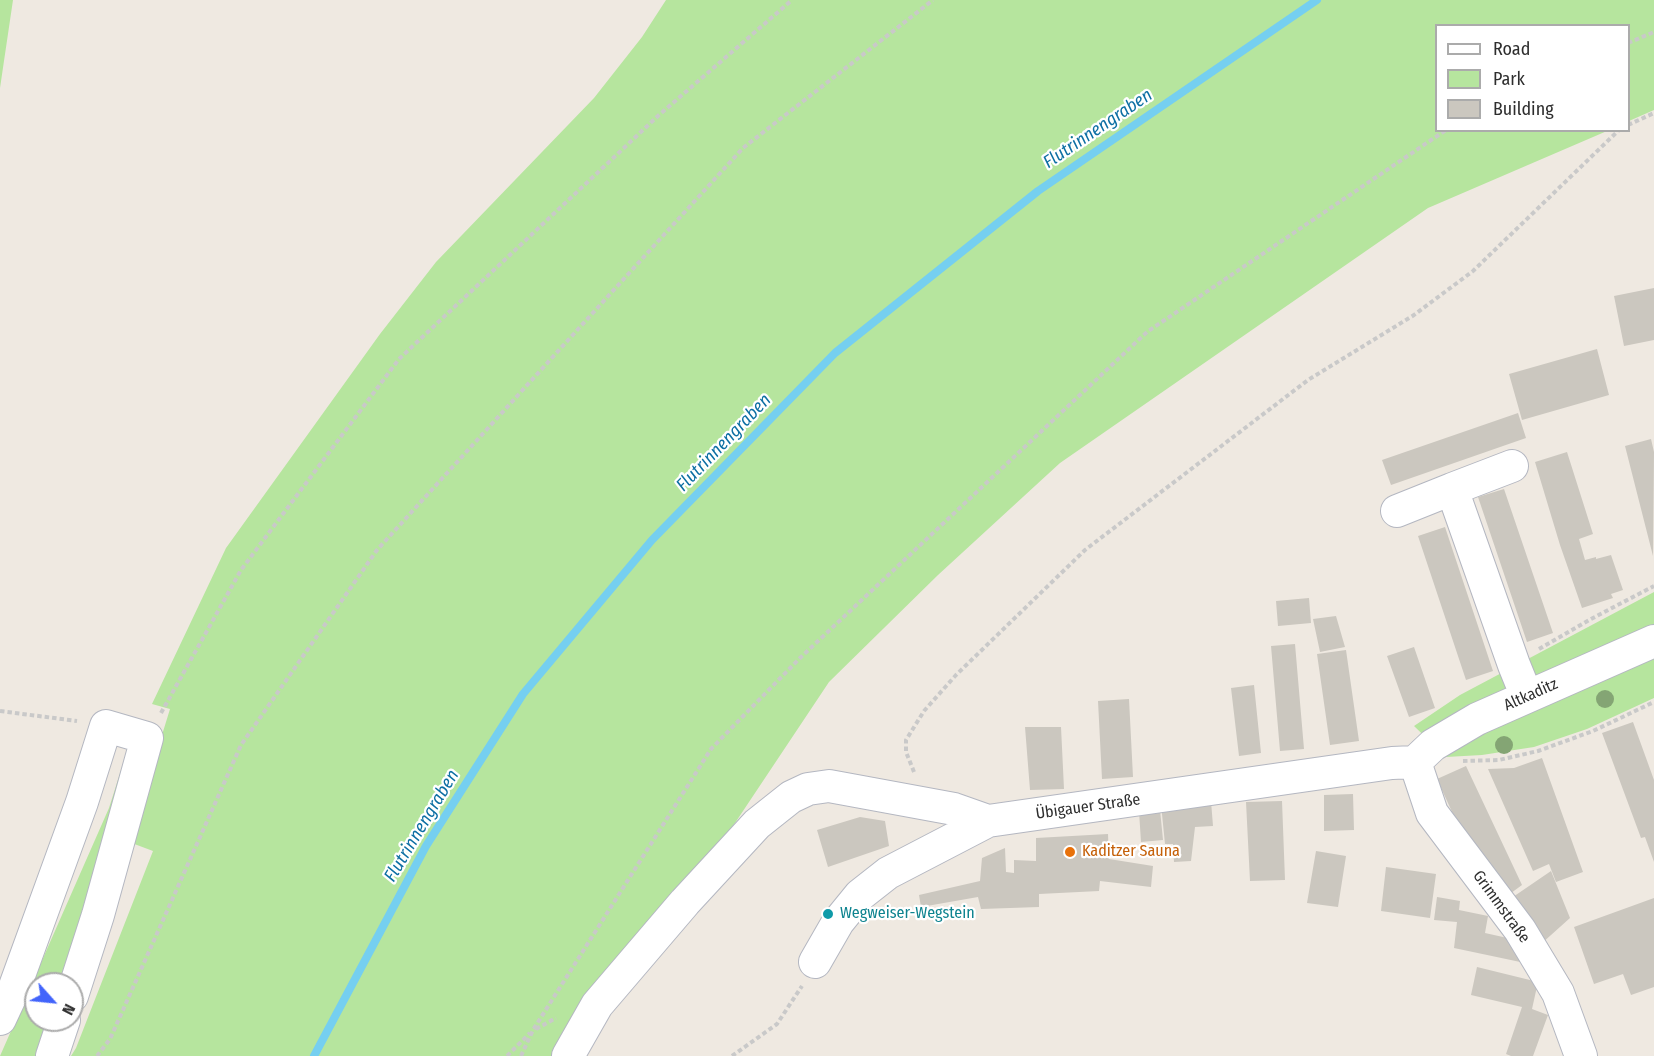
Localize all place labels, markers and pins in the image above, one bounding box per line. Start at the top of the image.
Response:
place label: Kaditzer Sauna [1082,842,1180,862]
marker: Kaditzer Sauna [1063,845,1077,859]
place label: Wegweiser-Wegstein [840,904,975,924]
marker: Wegweiser-Wegstein [821,907,835,921]

